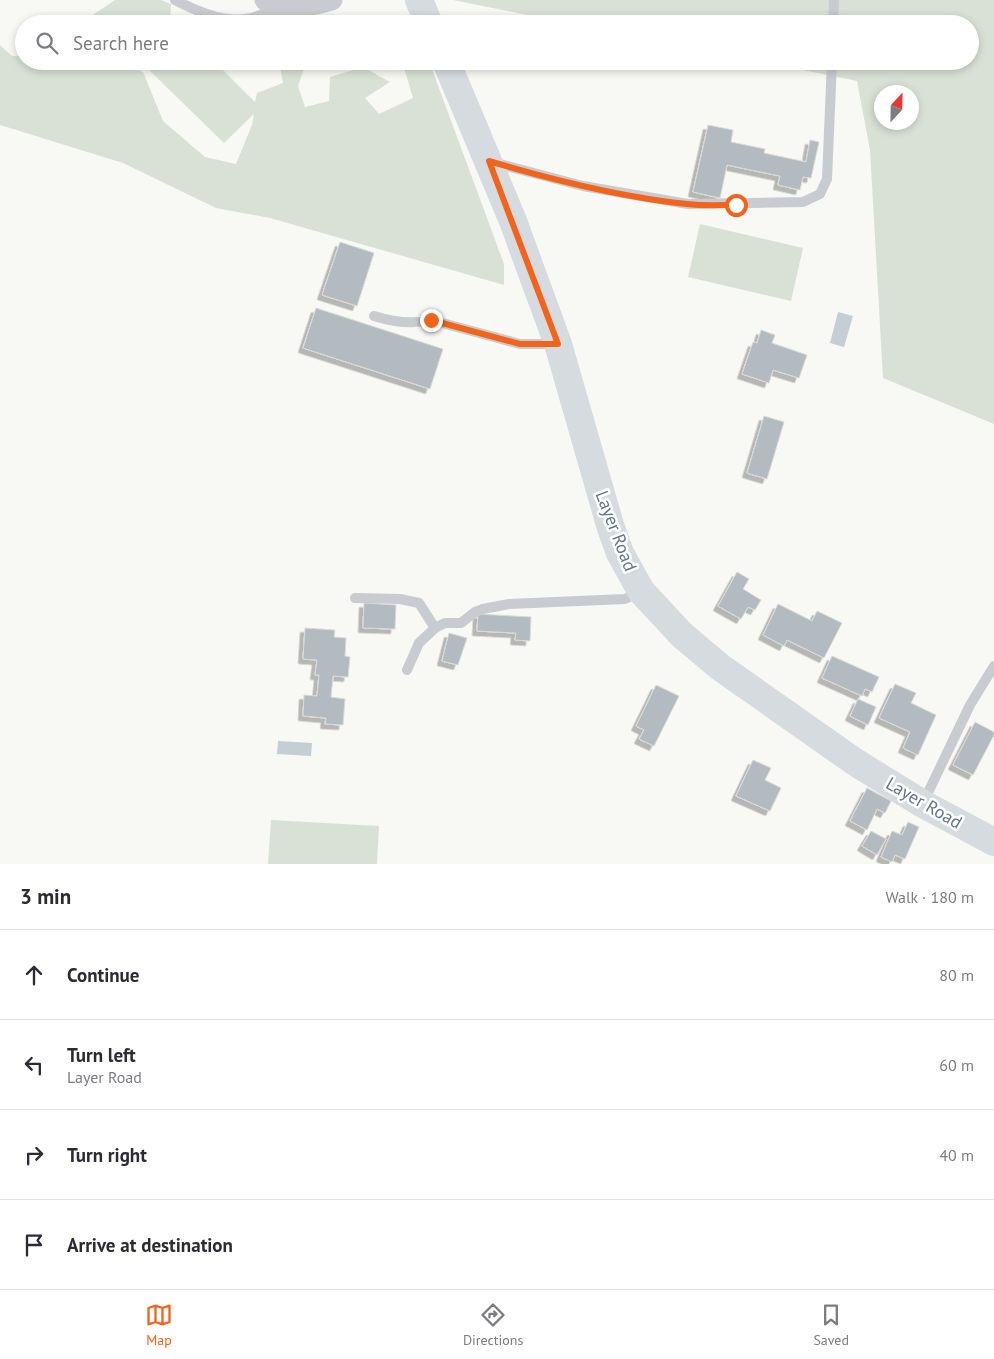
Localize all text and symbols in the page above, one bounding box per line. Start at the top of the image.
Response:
search box [15,15,979,70]
icon: search [33,29,61,57]
text: Search here [73,31,169,55]
north arrow [874,85,919,130]
route start [725,194,748,217]
route end [420,309,443,332]
street label: Layer Road [591,487,642,574]
street label: Layer Road [882,772,966,834]
text: 3 min [20,883,71,910]
text: Walk · 180 m [885,887,974,907]
icon: ahead [20,961,48,989]
text: Continue [67,963,139,987]
text: 80 m [939,965,974,985]
text: Turn left [67,1043,136,1067]
icon: left [20,1051,48,1079]
text: 60 m [939,1055,974,1075]
text: Layer Road [67,1067,142,1087]
icon: right [20,1141,48,1169]
text: Turn right [67,1143,147,1167]
text: 40 m [939,1145,974,1165]
icon: arrive [20,1231,48,1259]
text: Arrive at destination [67,1233,233,1257]
tab: Map [145,1301,173,1349]
tab: Directions [463,1301,523,1349]
tab: Saved [813,1301,849,1349]

